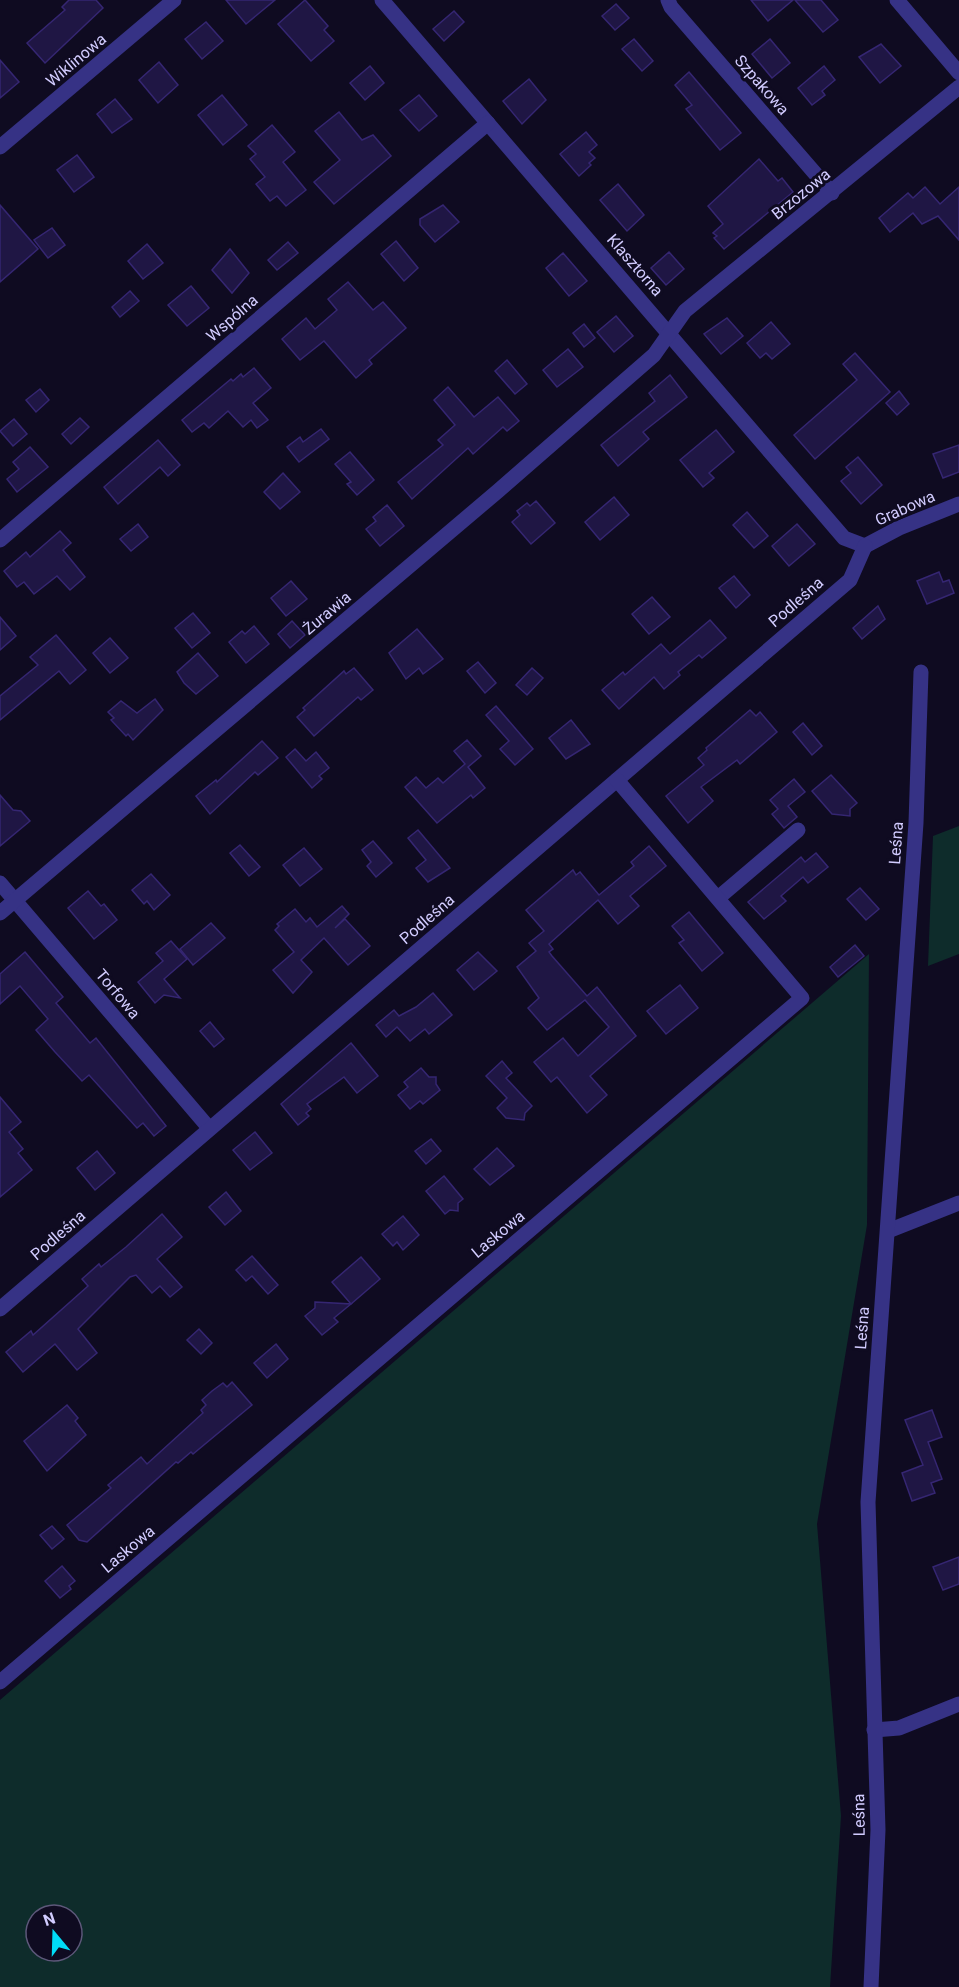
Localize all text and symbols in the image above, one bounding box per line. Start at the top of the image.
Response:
street label: Wiklinowa [42,29,110,91]
street label: Szpakowa [731,51,793,119]
street label: Brzozowa [768,165,834,223]
street label: Klasztorna [603,230,667,300]
street label: Wspólna [202,290,262,346]
street label: Grabowa [872,486,938,530]
street label: Podleśna [765,573,827,631]
street label: Żurawia [299,588,355,638]
street label: Leśna [885,821,907,865]
street label: Podleśna [396,890,458,948]
street label: Torfowa [92,965,144,1023]
street label: Podleśna [27,1206,89,1264]
street label: Laskowa [468,1206,528,1262]
street label: Leśna [851,1306,873,1350]
street label: Laskowa [98,1521,158,1577]
street label: Leśna [849,1793,869,1837]
north arrow [24,1903,84,1963]
text: N [41,1908,58,1930]

